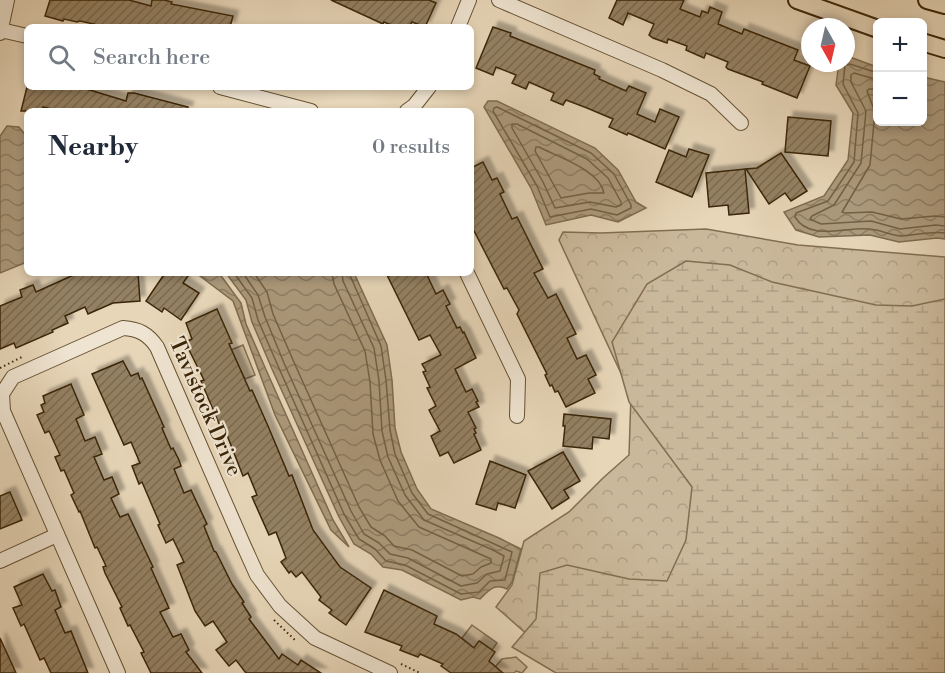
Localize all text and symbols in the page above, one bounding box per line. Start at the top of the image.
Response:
north arrow [801,18,855,72]
map controls [873,18,927,126]
button: + [873,18,927,72]
search box [24,24,474,90]
icon: search [45,41,78,74]
text: Search here [93,44,210,71]
button: − [873,72,927,126]
text: Nearby [48,131,138,163]
text: 0 results [372,135,450,160]
street label: Tavistock Drive [163,334,247,480]

